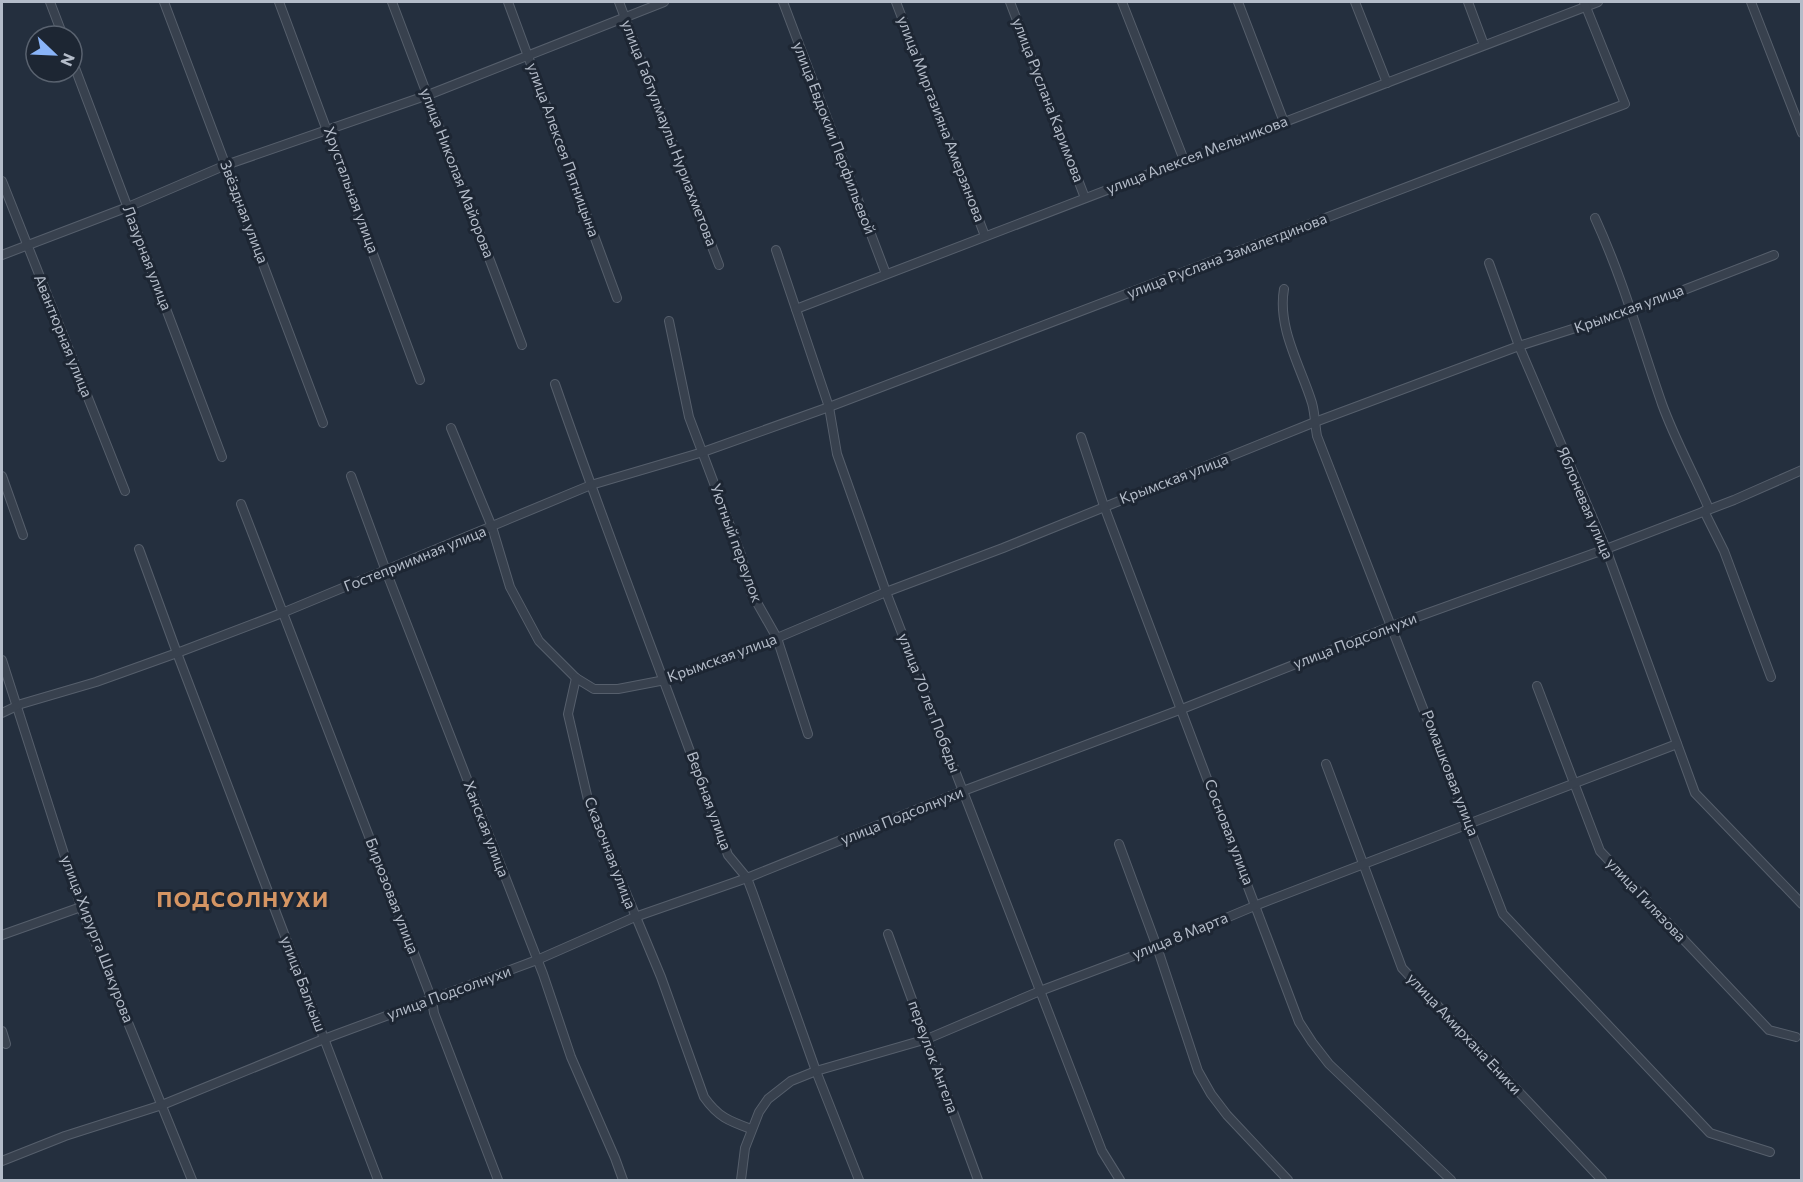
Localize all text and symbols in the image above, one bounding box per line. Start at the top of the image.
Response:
street label: улица Миргазияна Амерзянова [894,13,990,224]
street label: улица Руслана Каримова [1009,15,1089,184]
street label: улица Габтулмаулы Нуриахметова [618,17,722,248]
north arrow [24,24,84,84]
street label: улица Евдокии Перфильевой [790,39,880,236]
text: N [57,51,79,69]
street label: улица Алексея Пятницына [524,60,604,239]
street label: улица Николая Майорова [417,85,499,260]
street label: улица Алексея Мельникова [1103,111,1290,197]
street label: Хрустальная улица [321,124,383,255]
street label: Звёздная улица [217,158,273,266]
street label: Лазурная улица [120,203,176,313]
street label: улица Руслана Замалетдинова [1124,209,1329,302]
street label: Авантюрная улица [31,272,97,400]
street label: Крымская улица [1571,280,1686,336]
street label: Яблоневая улица [1554,444,1618,562]
street label: Крымская улица [1117,449,1231,507]
street label: Уютный переулок [707,481,767,605]
street label: Гостеприимная улица [341,521,488,595]
street label: улица Подсолнухи [1290,608,1419,672]
street label: Крымская улица [664,629,779,685]
street label: улица 70 лет Победы [895,630,965,775]
street label: Ромашковая улица [1419,707,1483,838]
street label: Вербная улица [684,749,736,852]
street label: Сосновая улица [1202,776,1258,887]
street label: Ханская улица [460,778,514,879]
street label: улица Подсолнухи [838,782,966,848]
street label: Сказочная улица [581,794,641,911]
street label: Бирюзовая улица [363,835,423,956]
street label: улица Хирурга Шакурова [58,852,138,1025]
street label: улица Гилязова [1603,854,1690,945]
district label: ПОДСОЛНУХИ [157,886,329,911]
street label: улица 8 Марта [1129,908,1230,962]
street label: улица Балкыш [277,933,330,1034]
street label: улица Подсолнухи [384,961,513,1023]
street label: улица Амирхана Еники [1404,969,1526,1098]
street label: переулок Ангела [905,998,963,1115]

